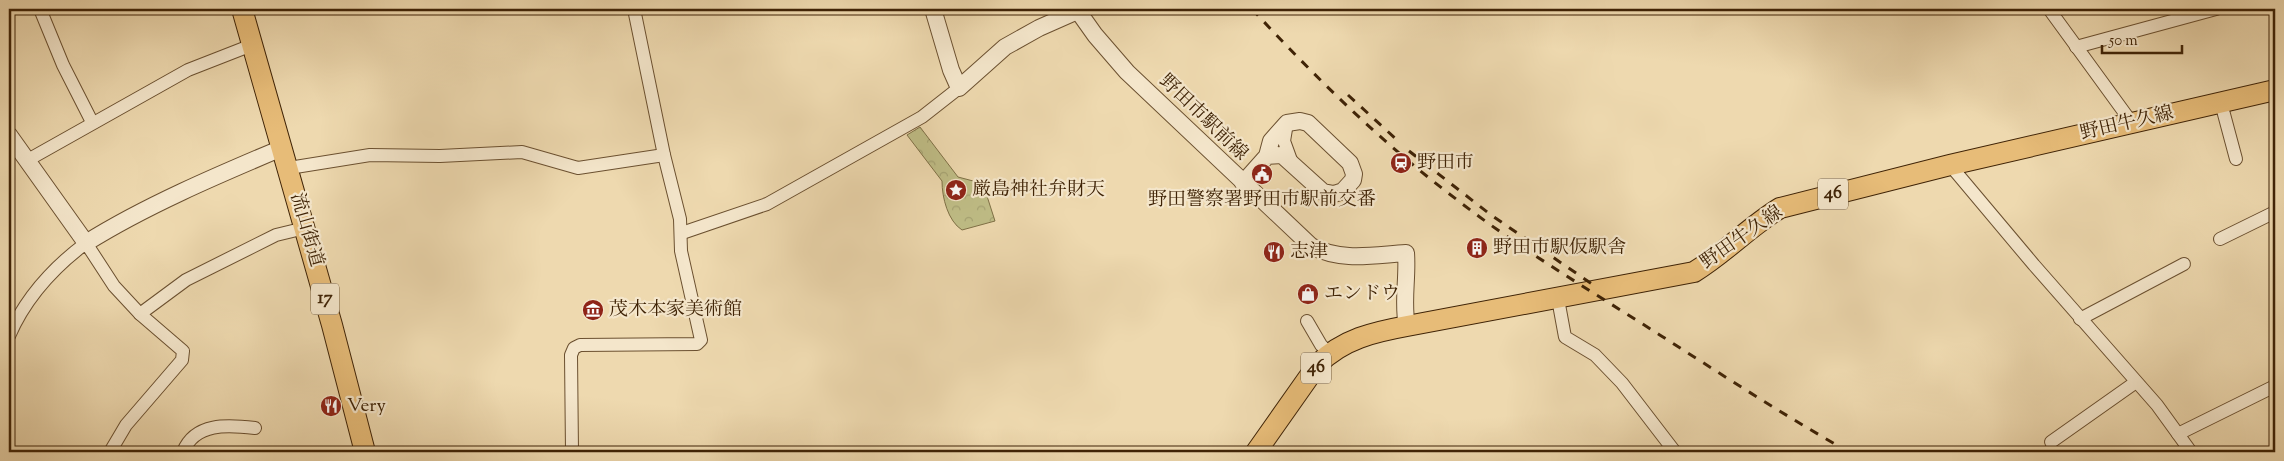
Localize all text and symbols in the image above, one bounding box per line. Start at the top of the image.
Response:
scale bar [2102,22,2182,54]
text: 50 m [2108,31,2138,52]
street label: 野田市駅前線 [1153,69,1253,167]
street label: 野田牛久線 [2078,100,2176,148]
place label: 野田市 [1417,150,1474,177]
station icon: 野田市 [1389,151,1413,175]
public building icon: 野田警察署野田市駅前交番 [1250,162,1274,186]
place label: 厳島神社弁財天 [972,177,1105,204]
place icon: 厳島神社弁財天 [944,178,968,202]
road number: 46 [1818,178,1848,210]
place label: 野田警察署野田市駅前交番 [1148,187,1376,214]
street label: 流山街道 [283,190,329,270]
street label: 野田牛久線 [1695,200,1789,276]
place label: 野田市駅仮駅舎 [1493,235,1626,262]
building icon: 野田市駅仮駅舎 [1465,236,1489,260]
place label: 志津 [1290,239,1328,266]
restaurant icon: 志津 [1262,240,1286,264]
place label: エンドウ [1324,281,1400,308]
shop icon: エンドウ [1296,282,1320,306]
road number: 17 [311,284,339,314]
place label: 茂木本家美術館 [609,297,742,324]
museum icon: 茂木本家美術館 [581,298,605,322]
road number: 46 [1301,352,1331,383]
place label: Very [347,393,386,420]
restaurant icon: Very [319,394,343,418]

